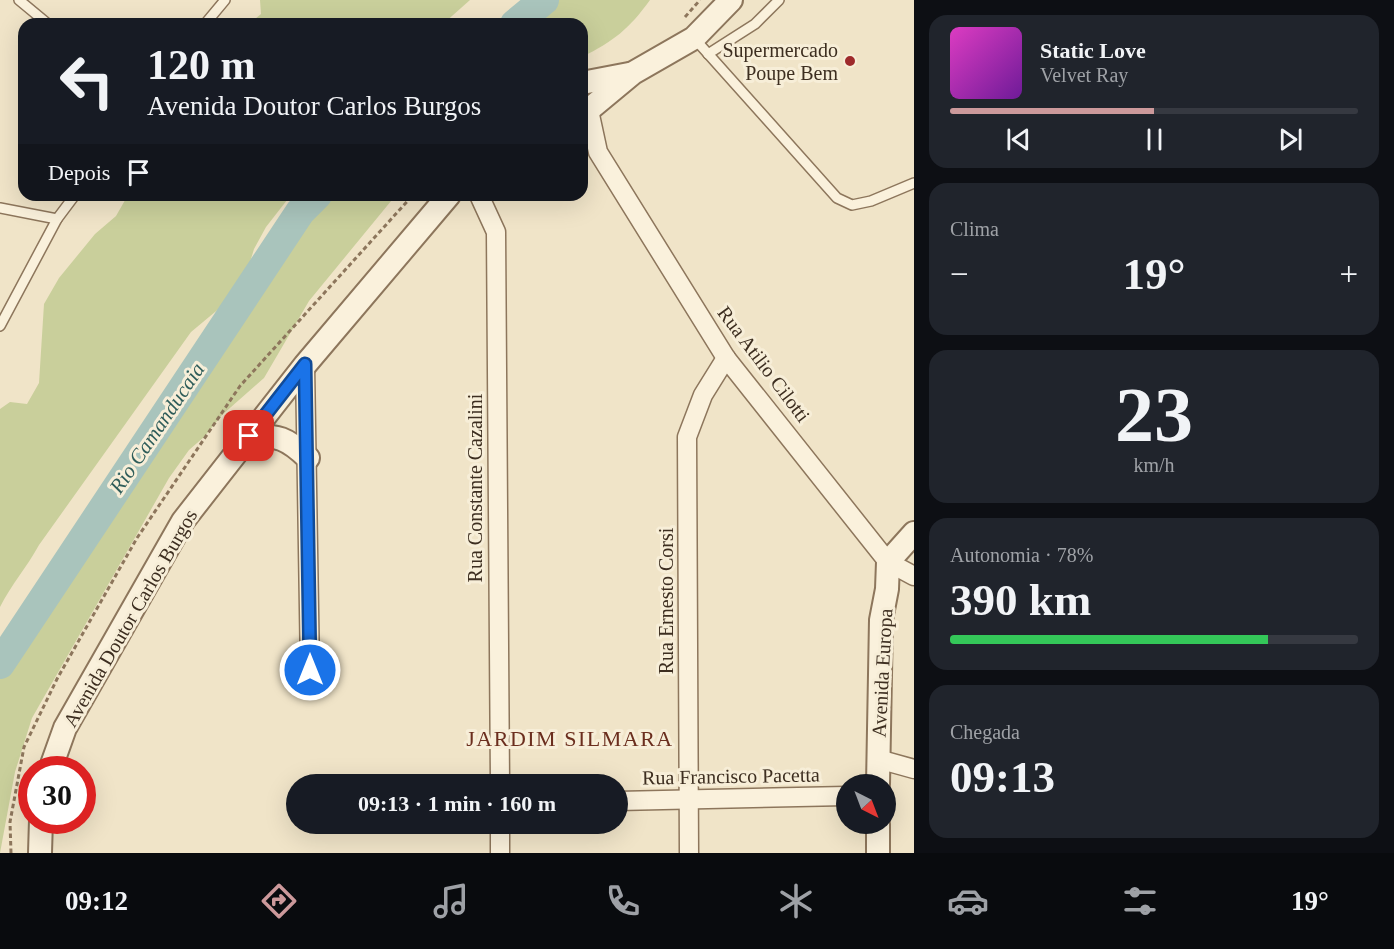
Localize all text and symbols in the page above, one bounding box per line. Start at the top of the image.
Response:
text: Static Love [1040,38,1146,63]
place label: Supermercado Poupe Bem [722,39,838,85]
icon: left [48,42,126,120]
text: 120 m [147,42,256,88]
marker: Supermercado Poupe Bem [843,54,857,68]
text: Velvet Ray [1040,64,1128,86]
text: Avenida Doutor Carlos Burgos [147,91,481,121]
icon: previous [1002,123,1035,156]
icon: pause [1138,123,1171,156]
icon: next [1274,123,1307,156]
icon: arrive [122,156,155,189]
text: Depois [48,160,110,185]
text: Clima [950,218,999,240]
text: 19° [1123,249,1186,299]
text: − [950,256,969,292]
text: + [1339,256,1358,292]
street label: Rua Atilio Cilotti [713,302,815,426]
water label: Rio Camanducaia [104,358,210,499]
text: 23 [1115,371,1193,458]
street label: Rua Constante Cazalini [464,393,486,582]
pin [223,410,274,461]
icon: arrive [232,419,265,452]
text: km/h [1133,454,1175,476]
street label: Avenida Doutor Carlos Burgos [59,505,202,731]
street label: Rua Ernesto Corsi [655,527,677,674]
text: Autonomia · 78% [950,544,1093,566]
text: 390 km [950,575,1091,625]
street label: Avenida Europa [868,608,897,738]
position arrow [278,638,342,702]
text: Chegada [950,721,1020,743]
district label: JARDIM SILMARA [466,726,674,751]
text: 09:13 [950,752,1055,802]
speed limit sign: 30 [18,756,96,834]
street label: Rua Francisco Pacetta [642,763,820,789]
north arrow [836,774,896,834]
map controls [836,774,896,834]
text: 09:13 · 1 min · 160 m [358,791,556,816]
icon: directions [258,880,300,922]
icon: music [430,880,472,922]
icon: phone [602,880,644,922]
icon: climate [775,880,817,922]
icon: car [947,880,989,922]
icon: filters [1119,880,1161,922]
text: 09:12 [65,886,128,916]
text: 19° [1291,886,1329,916]

